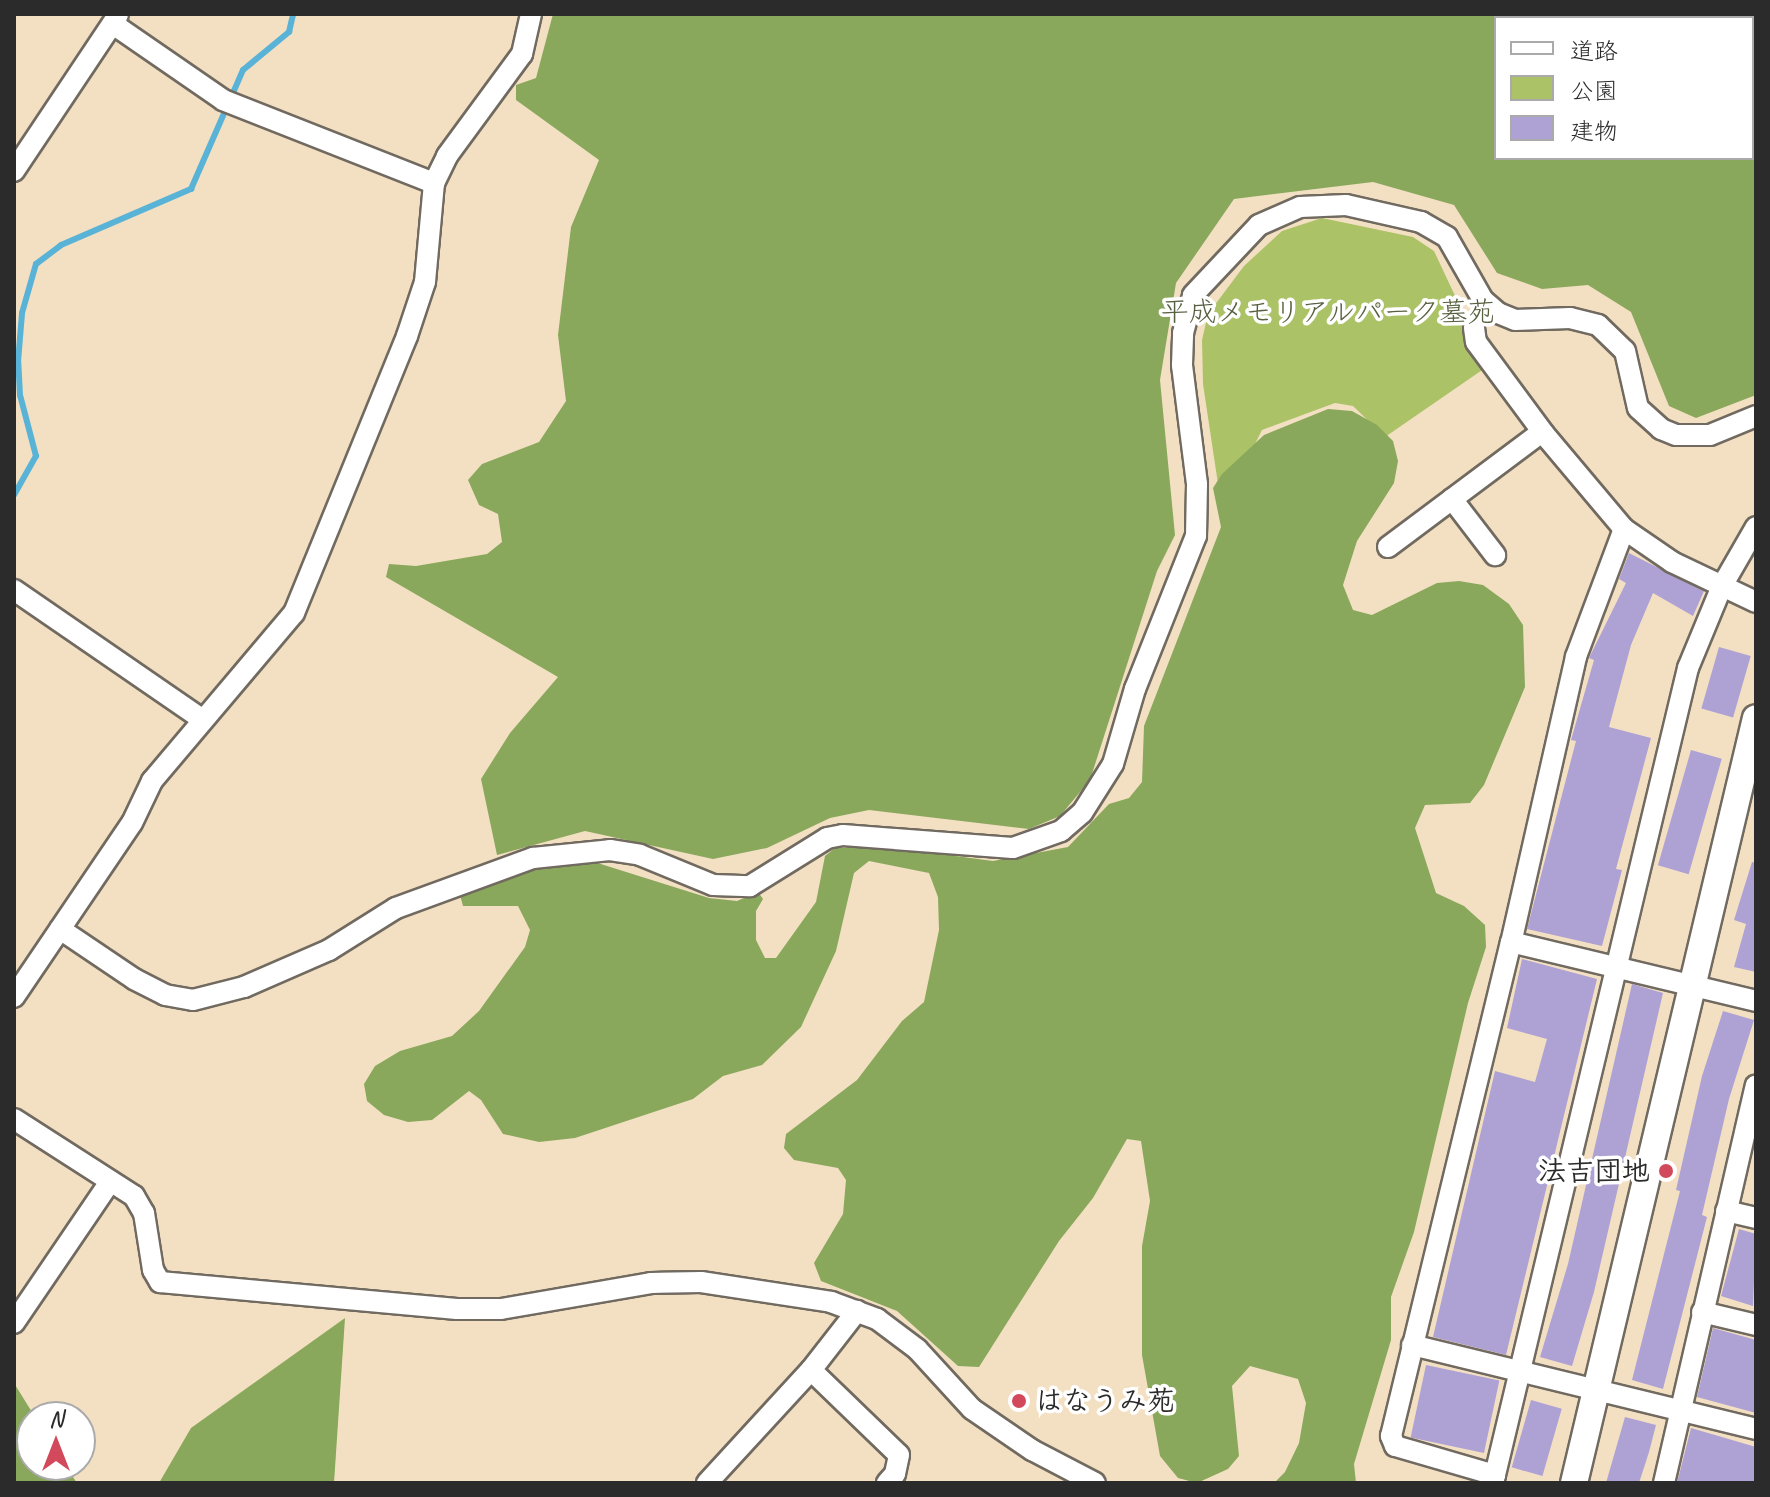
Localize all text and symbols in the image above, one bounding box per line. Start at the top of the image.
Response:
legend [1494,16,1754,160]
text: 道路 [1570,36,1618,66]
text: 公園 [1570,76,1618,106]
text: 建物 [1570,116,1618,146]
park label: 平成メモリアルパーク墓苑 [1160,295,1496,329]
place label: 法吉団地 [1538,1154,1650,1188]
marker: 法吉団地 [1657,1162,1675,1180]
place label: はなうみ苑 [1035,1384,1175,1418]
marker: はなうみ苑 [1010,1392,1028,1410]
north arrow [16,1401,96,1481]
text: N [49,1405,63,1433]

